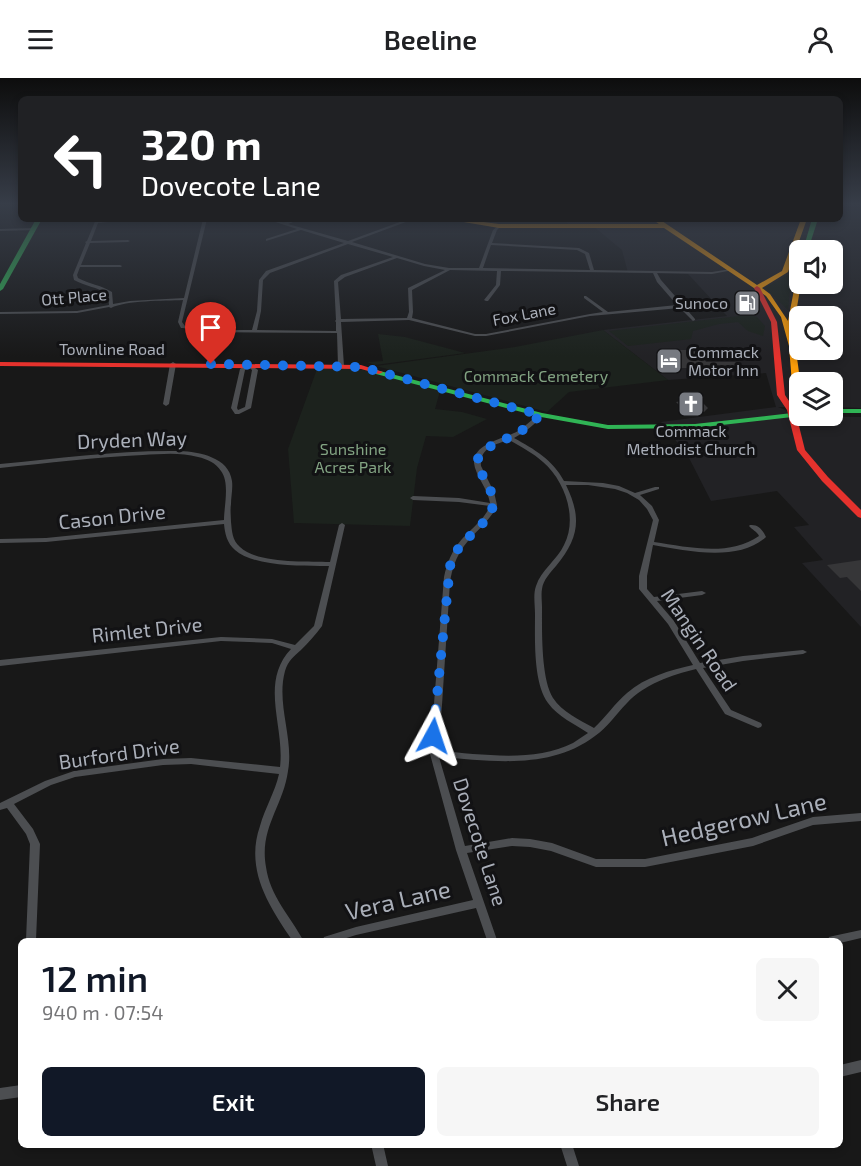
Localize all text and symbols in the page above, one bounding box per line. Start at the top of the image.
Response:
icon: menu [24,23,57,56]
text: Beeline [384,23,477,55]
icon: person [804,23,837,56]
text: 320 m [141,118,262,168]
icon: left [42,120,120,198]
text: Dovecote Lane [141,169,321,201]
map controls [789,240,843,426]
button: sound [789,240,843,294]
street label: Ott Place [40,284,108,309]
fuel station icon: Sunoco [732,288,762,318]
place label: Sunoco [675,293,728,312]
street label: Fox Lane [491,298,557,329]
pin [185,302,236,364]
button: search [789,306,843,360]
icon: arrive [194,311,227,344]
street label: Townline Road [59,339,165,358]
place label: Commack Motor Inn [688,342,759,379]
hotel icon: Commack Motor Inn [654,346,684,376]
park label: Commack Cemetery [464,366,609,385]
button: layers [789,372,843,426]
church icon: Commack Methodist Church [676,389,706,419]
place label: Commack Methodist Church [627,421,755,458]
street label: Dryden Way [77,425,188,453]
park label: Sunshine Acres Park [315,439,392,476]
street label: Cason Drive [57,498,167,534]
street label: Mangin Road [657,584,743,695]
street label: Rimlet Drive [90,611,203,647]
position arrow [401,704,465,768]
street label: Burford Drive [57,733,181,773]
street label: Dovecote Lane [449,775,513,909]
street label: Hedgerow Lane [658,785,829,852]
street label: Vera Lane [342,873,453,926]
text: 12 min [42,956,148,999]
button: close [756,958,819,1021]
text: 940 m · 07:54 [42,1000,163,1024]
button: Exit [42,1067,425,1136]
button: Share [437,1067,819,1136]

